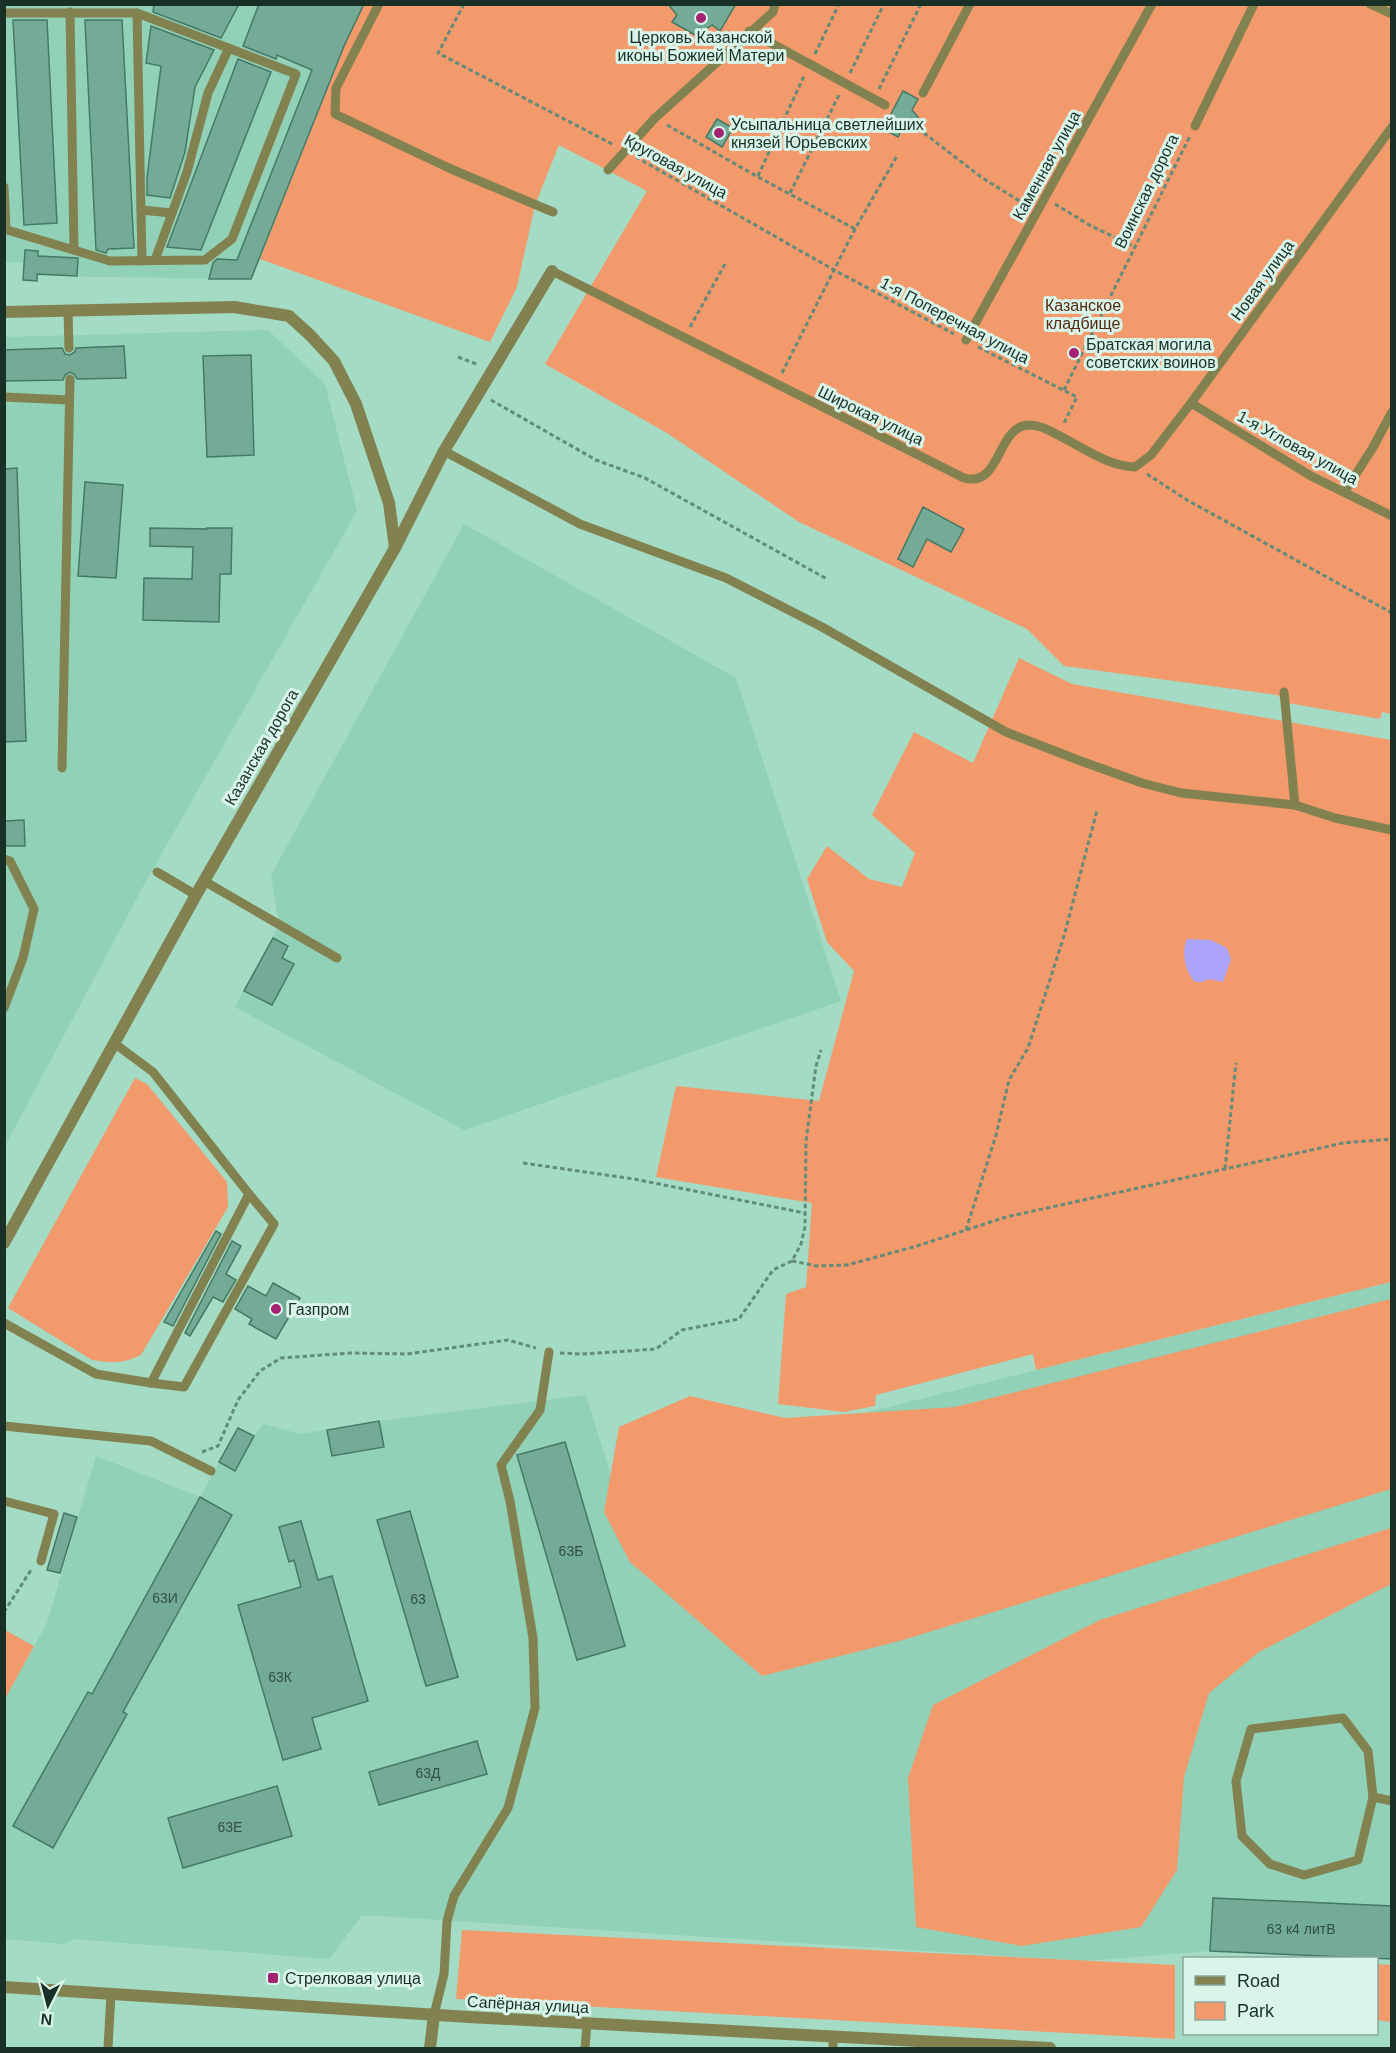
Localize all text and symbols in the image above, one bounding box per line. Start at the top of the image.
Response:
marker: Церковь Казанской иконы Божией Матери [694,11,708,25]
place label: Церковь Казанской иконы Божией Матери [618,29,784,64]
street label: Каменная улица [1009,108,1083,223]
place label: Усыпальница светлейших князей Юрьевских [731,116,924,151]
marker: Усыпальница светлейших князей Юрьевских [712,126,726,140]
street label: Круговая улица [621,131,730,202]
street label: Воинская дорога [1111,131,1182,251]
street label: Новая улица [1228,237,1297,324]
street label: 1-я Поперечная улица [878,274,1032,367]
park label: Казанское кладбище [1045,297,1121,332]
place label: Братская могила советских воинов [1086,336,1216,371]
marker: Братская могила советских воинов [1067,346,1081,360]
street label: Широкая улица [815,383,926,448]
street label: 1-я Угловая улица [1235,407,1361,488]
street label: Казанская дорога [221,686,302,808]
place label: Газпром [288,1301,349,1318]
marker: Газпром [269,1302,283,1316]
house number: 63Б [559,1543,583,1559]
house number: 63И [152,1590,178,1606]
house number: 63 [410,1591,426,1607]
house number: 63К [268,1669,293,1685]
house number: 63Д [415,1765,441,1781]
house number: 63Е [218,1819,242,1835]
house number: 63 к4 литВ [1266,1921,1336,1937]
legend [1183,1957,1378,2035]
place label: Стрелковая улица [285,1970,421,1987]
marker: Стрелковая улица [266,1971,280,1985]
text: Road [1237,1971,1280,1991]
north arrow [18,1975,78,2035]
street label: Сапёрная улица [467,1993,589,2016]
text: Park [1237,2001,1275,2021]
text: N [40,2010,53,2028]

